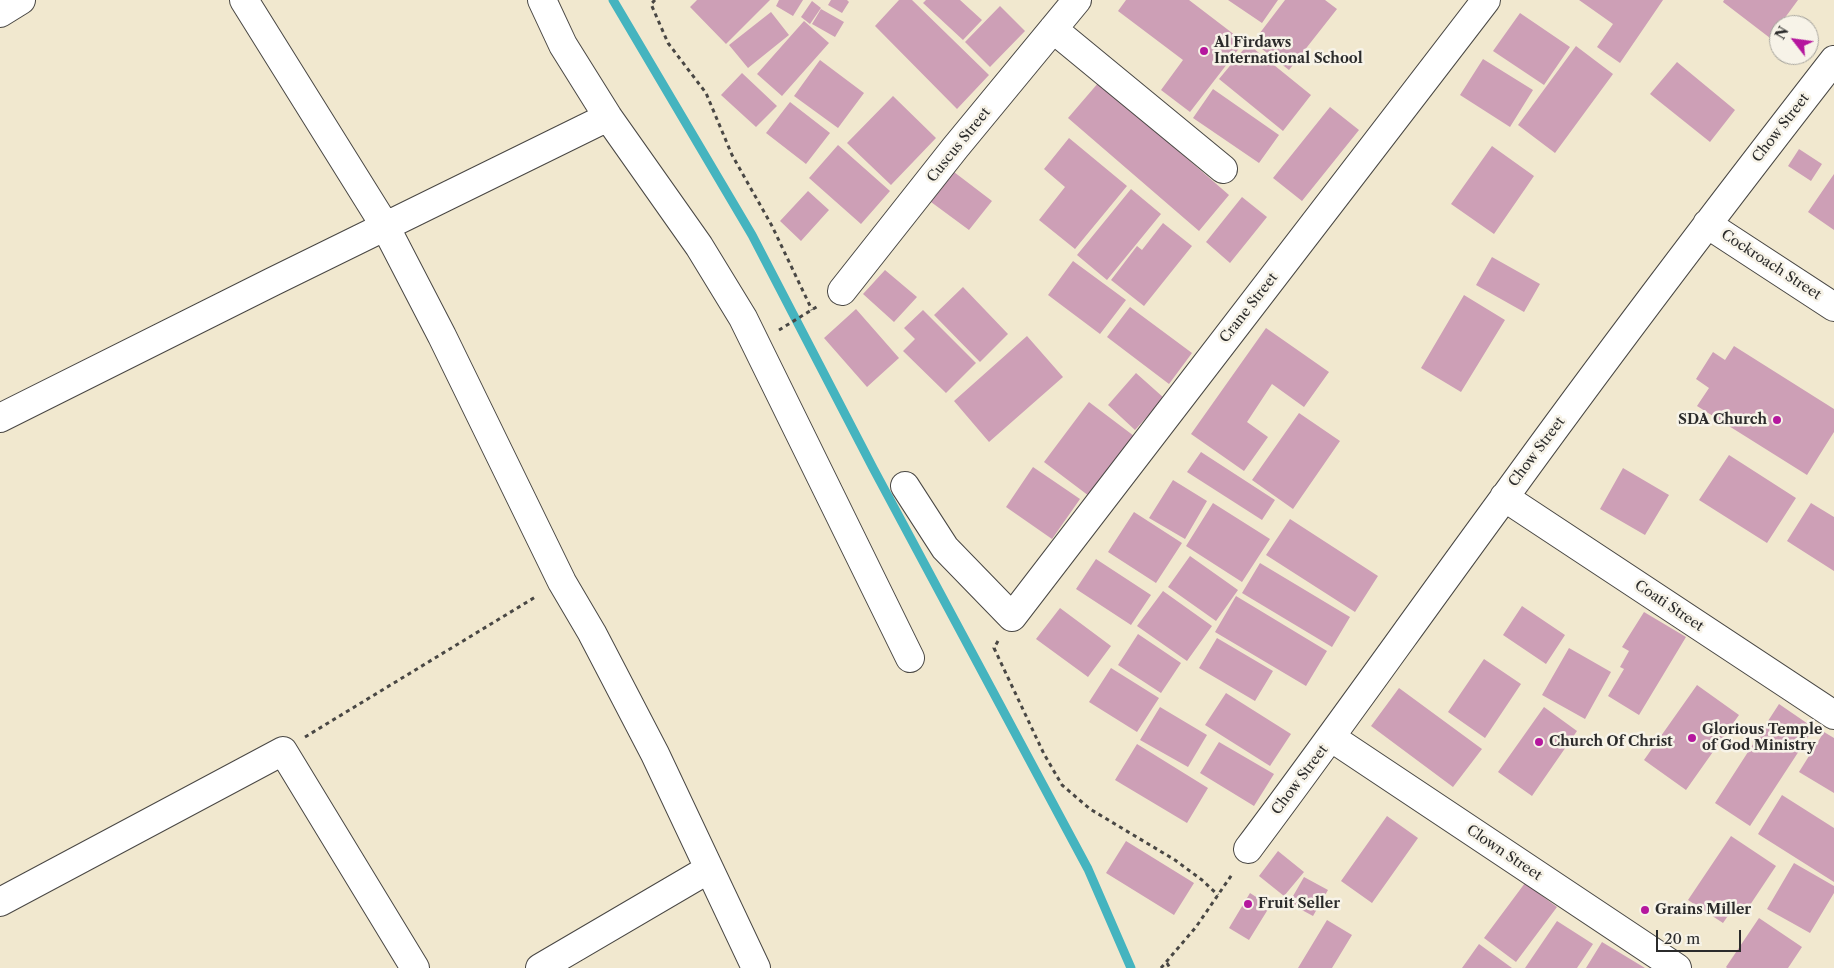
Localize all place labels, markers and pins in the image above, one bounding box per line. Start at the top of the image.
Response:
place label: Al Firdaws International School [1214,35,1363,68]
marker: Al Firdaws International School [1198,45,1210,57]
place label: SDA Church [1678,412,1767,428]
marker: SDA Church [1771,414,1783,426]
place label: Glorious Temple of God Ministry [1702,722,1822,754]
marker: Glorious Temple of God Ministry [1686,732,1698,744]
place label: Church Of Christ [1549,734,1673,750]
marker: Church Of Christ [1533,736,1545,748]
place label: Fruit Seller [1258,896,1340,912]
marker: Fruit Seller [1242,898,1254,910]
place label: Grains Miller [1655,902,1751,918]
marker: Grains Miller [1639,904,1651,916]

